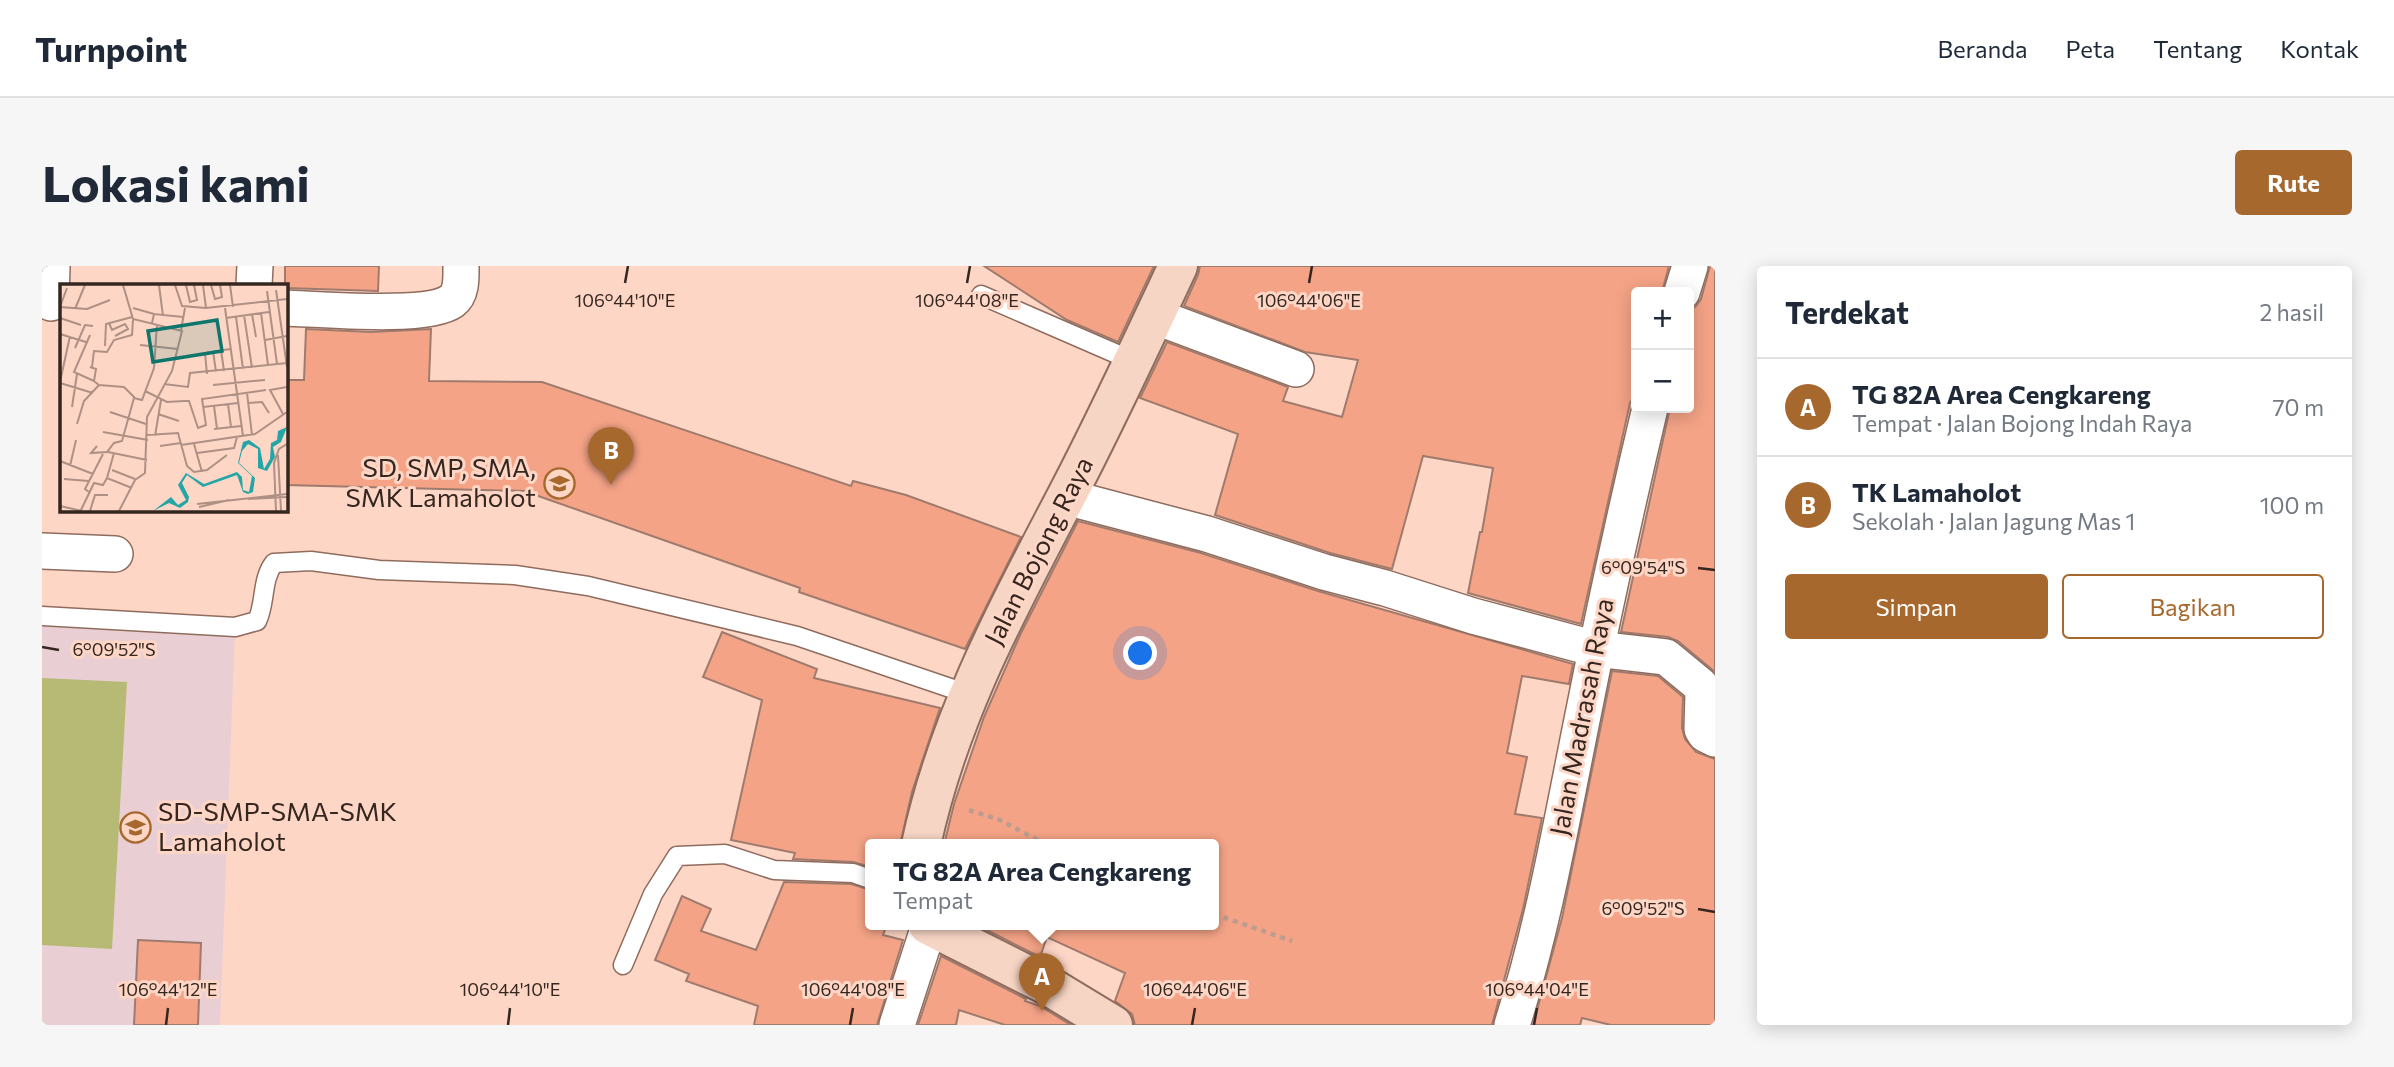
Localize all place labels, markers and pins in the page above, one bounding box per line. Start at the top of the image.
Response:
pin: B [588,427,634,485]
place label: SD, SMP, SMA, SMK Lamaholot [346,451,536,512]
school or university icon: SD, SMP, SMA, SMK Lamaholot [542,466,576,500]
place label: SD-SMP-SMA-SMK Lamaholot [158,795,397,856]
school or university icon: SD-SMP-SMA-SMK Lamaholot [118,810,152,844]
pin: A [1019,953,1065,1011]

